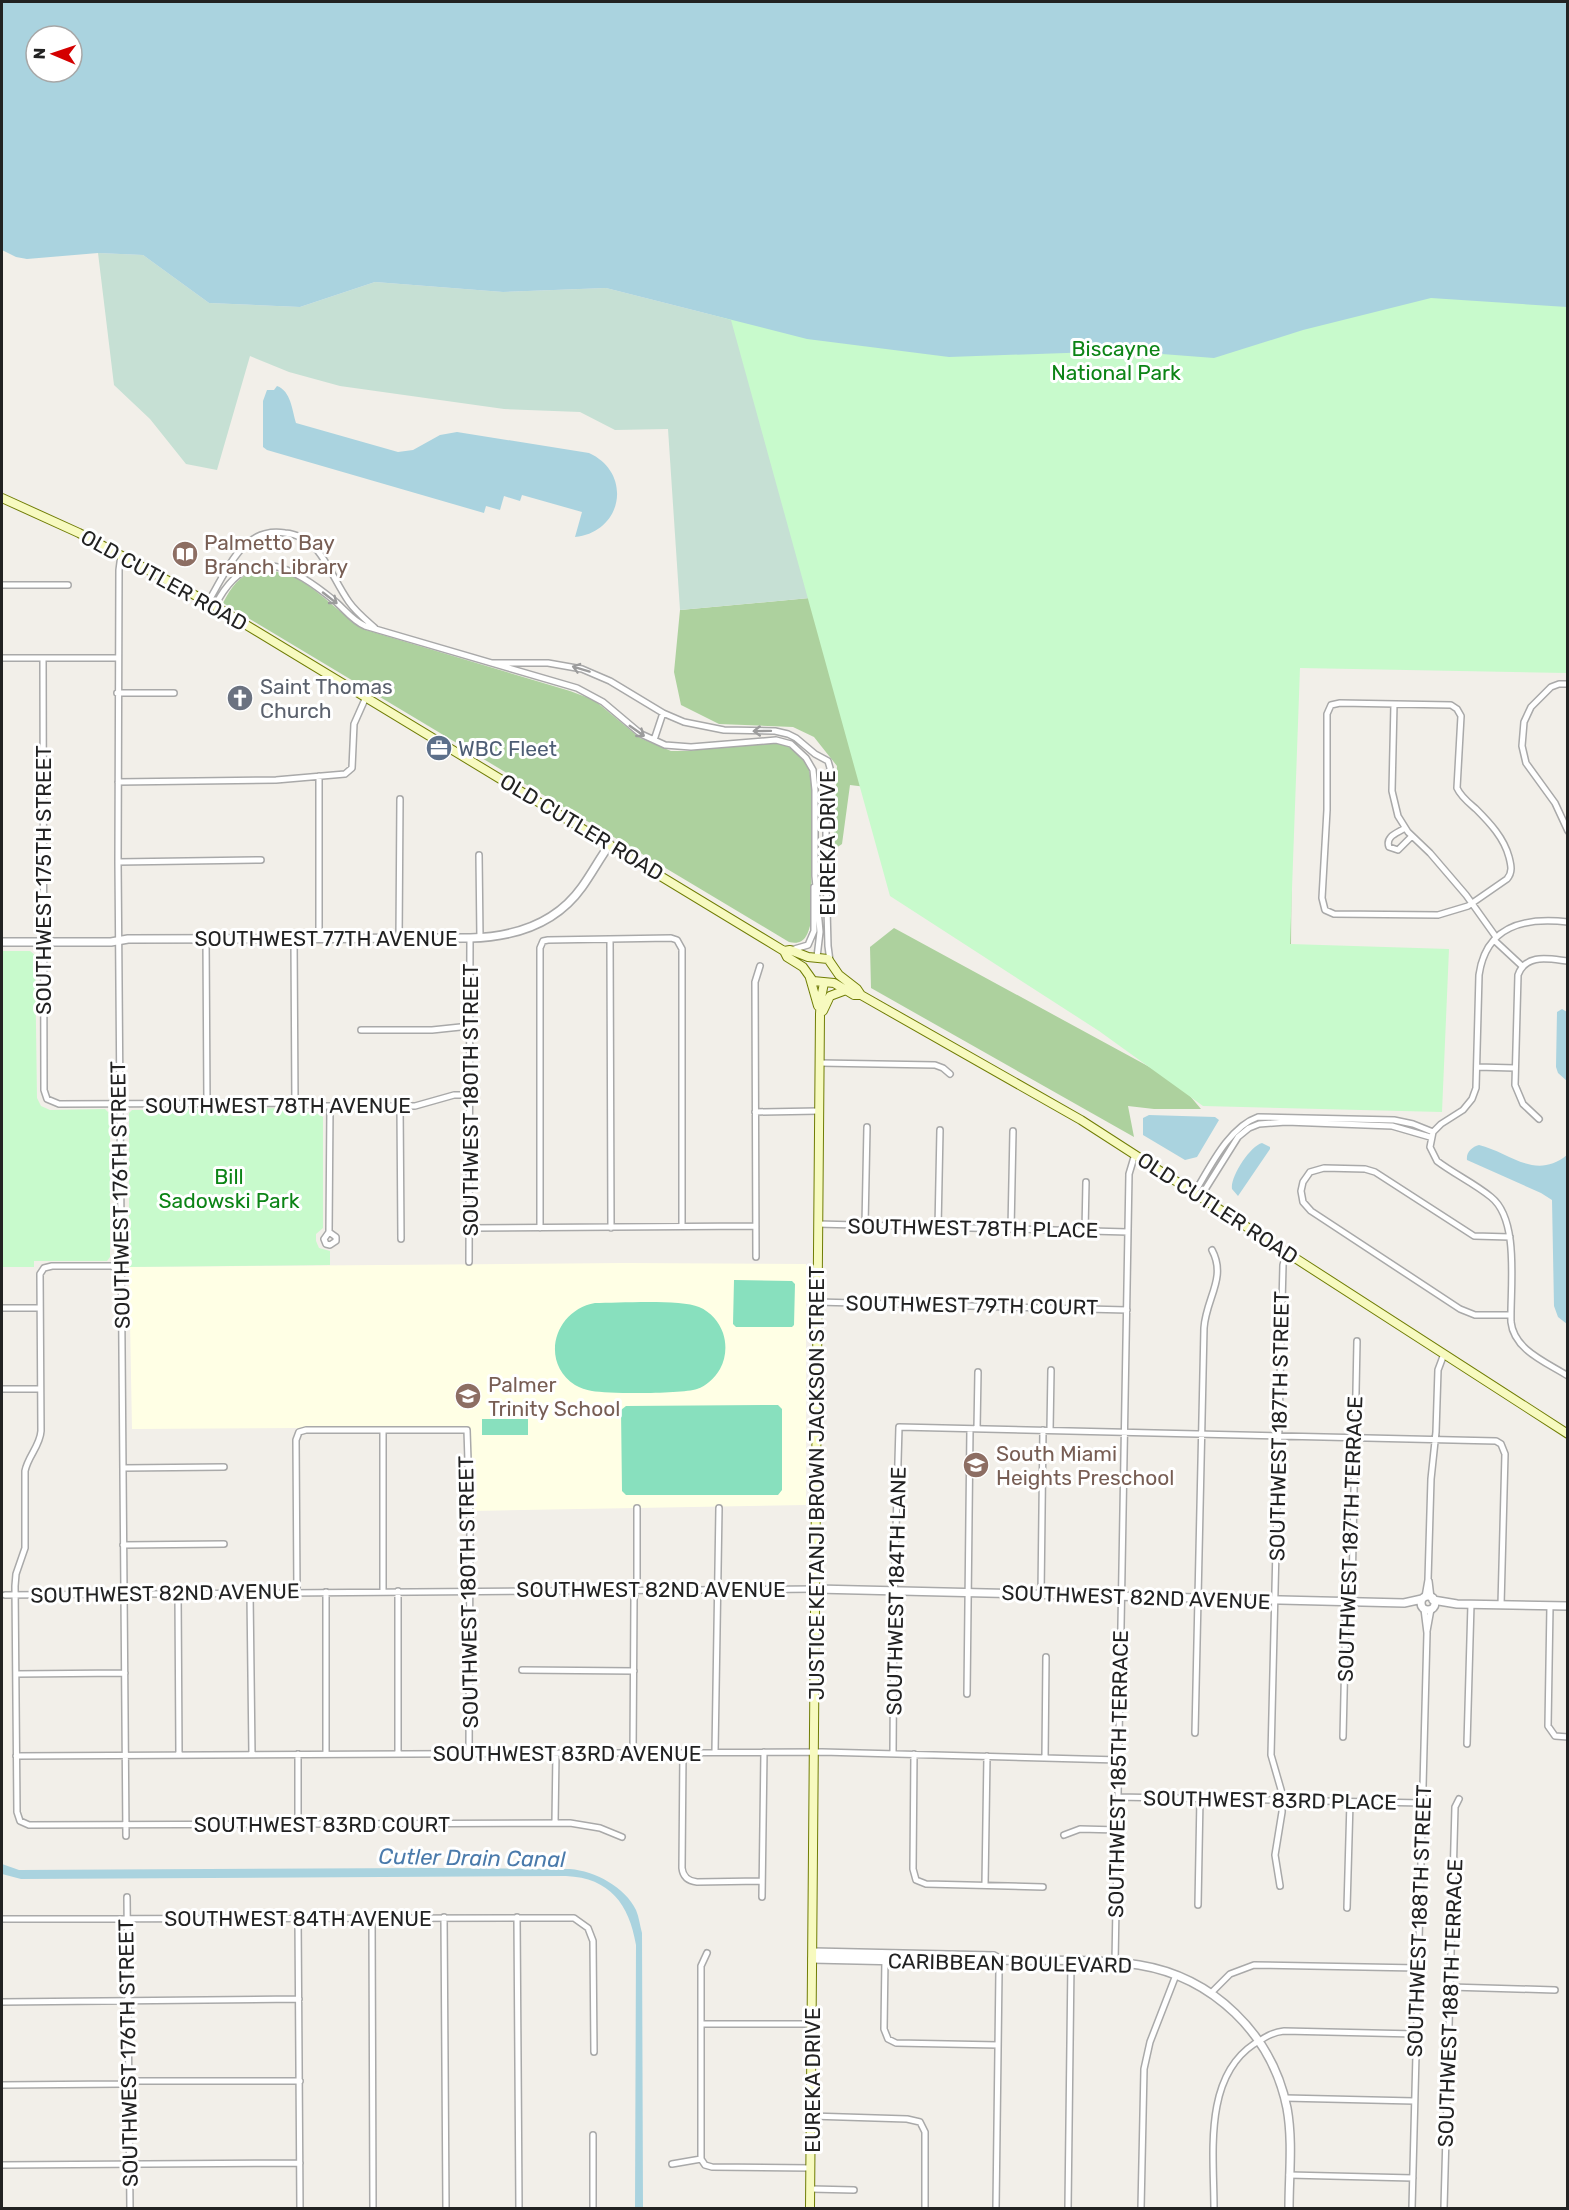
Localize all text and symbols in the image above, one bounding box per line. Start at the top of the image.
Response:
north arrow [24,24,84,84]
text: N [30,47,49,60]
park label: Biscayne National Park [1051,336,1181,385]
street label: OLD CUTLER ROAD [77,524,251,636]
place label: Palmetto Bay Branch Library [204,530,348,579]
library icon: Palmetto Bay Branch Library [170,539,200,569]
one-way arrow [322,591,338,604]
one-way arrow [572,663,591,674]
place label: Saint Thomas Church [260,674,393,723]
church icon: Saint Thomas Church [225,683,255,713]
one-way arrow [629,725,645,737]
one-way arrow [753,726,773,737]
office icon: WBC Fleet [424,733,454,763]
place label: WBC Fleet [458,736,557,761]
street label: SOUTHWEST 175TH STREET [31,745,56,1015]
street label: OLD CUTLER ROAD [496,768,668,886]
street label: EUREKA DRIVE [815,770,840,916]
street label: SOUTHWEST 77TH AVENUE [194,926,458,951]
street label: SOUTHWEST 180TH STREET [458,964,483,1236]
street label: SOUTHWEST 176TH STREET [105,1061,135,1329]
street label: SOUTHWEST 78TH AVENUE [145,1093,411,1118]
street label: OLD CUTLER ROAD [1133,1147,1303,1269]
park label: Bill Sadowski Park [159,1164,300,1213]
street label: SOUTHWEST 78TH PLACE [847,1213,1099,1243]
street label: JUSTICE KETANJI BROWN JACKSON STREET [804,1266,829,1700]
street label: SOUTHWEST 79TH COURT [846,1290,1098,1320]
street label: SOUTHWEST 187TH STREET [1264,1291,1294,1561]
place label: Palmer Trinity School [488,1372,620,1421]
school or university icon: Palmer Trinity School [453,1381,483,1411]
street label: SOUTHWEST 187TH TERRACE [1333,1396,1367,1682]
place label: South Miami Heights Preschool [996,1441,1174,1490]
school or university icon: South Miami Heights Preschool [961,1450,991,1480]
street label: SOUTHWEST 180TH STREET [453,1456,483,1728]
street label: SOUTHWEST 184TH LANE [881,1466,911,1716]
street label: SOUTHWEST 82ND AVENUE [516,1577,786,1602]
street label: SOUTHWEST 82ND AVENUE [30,1578,300,1608]
street label: SOUTHWEST 82ND AVENUE [1001,1580,1271,1614]
street label: SOUTHWEST 185TH TERRACE [1103,1630,1133,1918]
street label: SOUTHWEST 83RD AVENUE [433,1741,701,1766]
street label: SOUTHWEST 188TH STREET [1402,1784,1436,2058]
street label: SOUTHWEST 83RD PLACE [1143,1785,1397,1815]
street label: SOUTHWEST 83RD COURT [194,1812,450,1837]
water label: Cutler Drain Canal [378,1843,566,1873]
street label: SOUTHWEST 188TH TERRACE [1432,1858,1468,2148]
street label: SOUTHWEST 84TH AVENUE [164,1906,432,1931]
street label: SOUTHWEST 176TH STREET [113,1919,143,2187]
street label: CARIBBEAN BOULEVARD [888,1948,1132,1978]
street label: EUREKA DRIVE [800,2007,825,2153]

